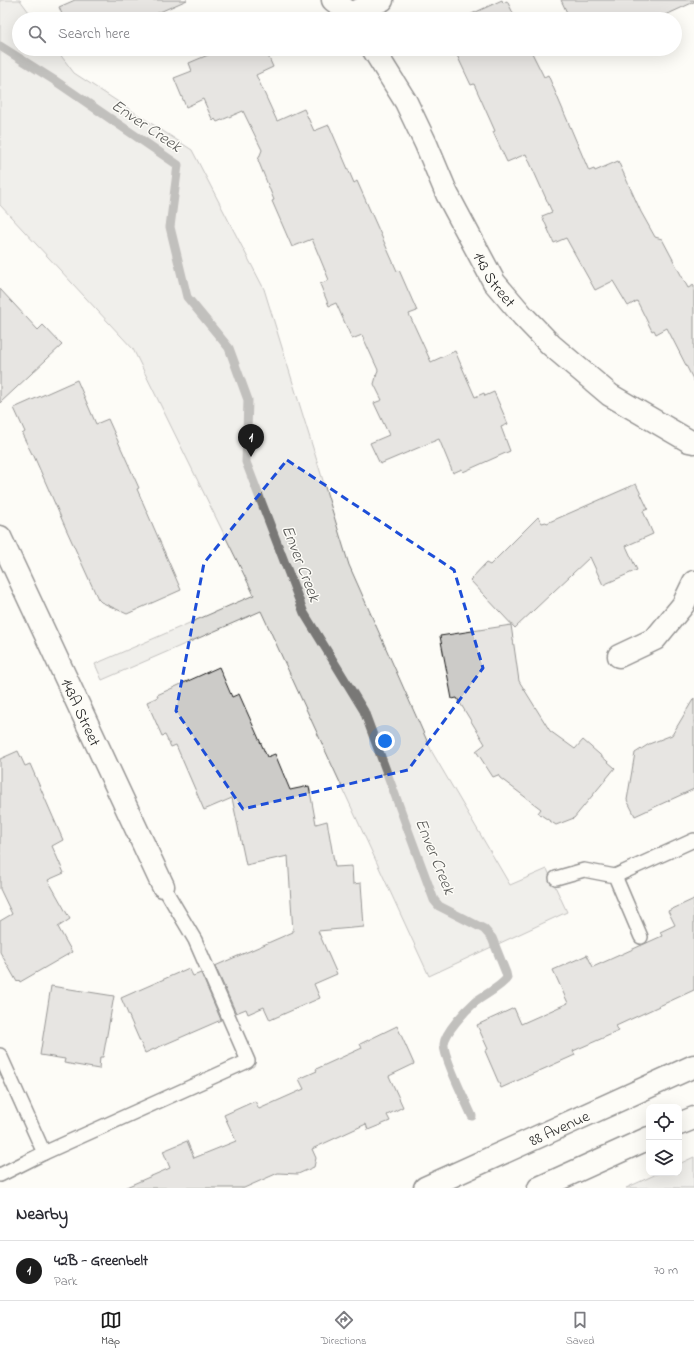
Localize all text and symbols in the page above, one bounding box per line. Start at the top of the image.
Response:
search box [12,12,682,56]
icon: search [26,23,48,45]
text: Search here [58,23,130,45]
water label: Enver Creek [106,93,188,160]
street label: 143 Street [466,248,521,314]
pin: 1 [238,424,264,457]
water label: Enver Creek [275,522,327,607]
street label: 143A Street [54,675,106,751]
your location [375,731,395,751]
water label: Enver Creek [408,815,462,900]
map controls [646,1104,682,1176]
button: locate [646,1104,682,1140]
street label: 88 Avenue [526,1105,595,1153]
button: layers [646,1140,682,1176]
text: Nearby [16,1202,68,1227]
text: 42B - Greenbelt [54,1250,148,1272]
text: 1 [27,1261,31,1280]
text: 70 m [654,1261,678,1280]
text: Park [54,1272,78,1291]
tab: Map [100,1309,122,1349]
tab: Directions [321,1309,366,1349]
tab: Saved [566,1309,594,1349]

